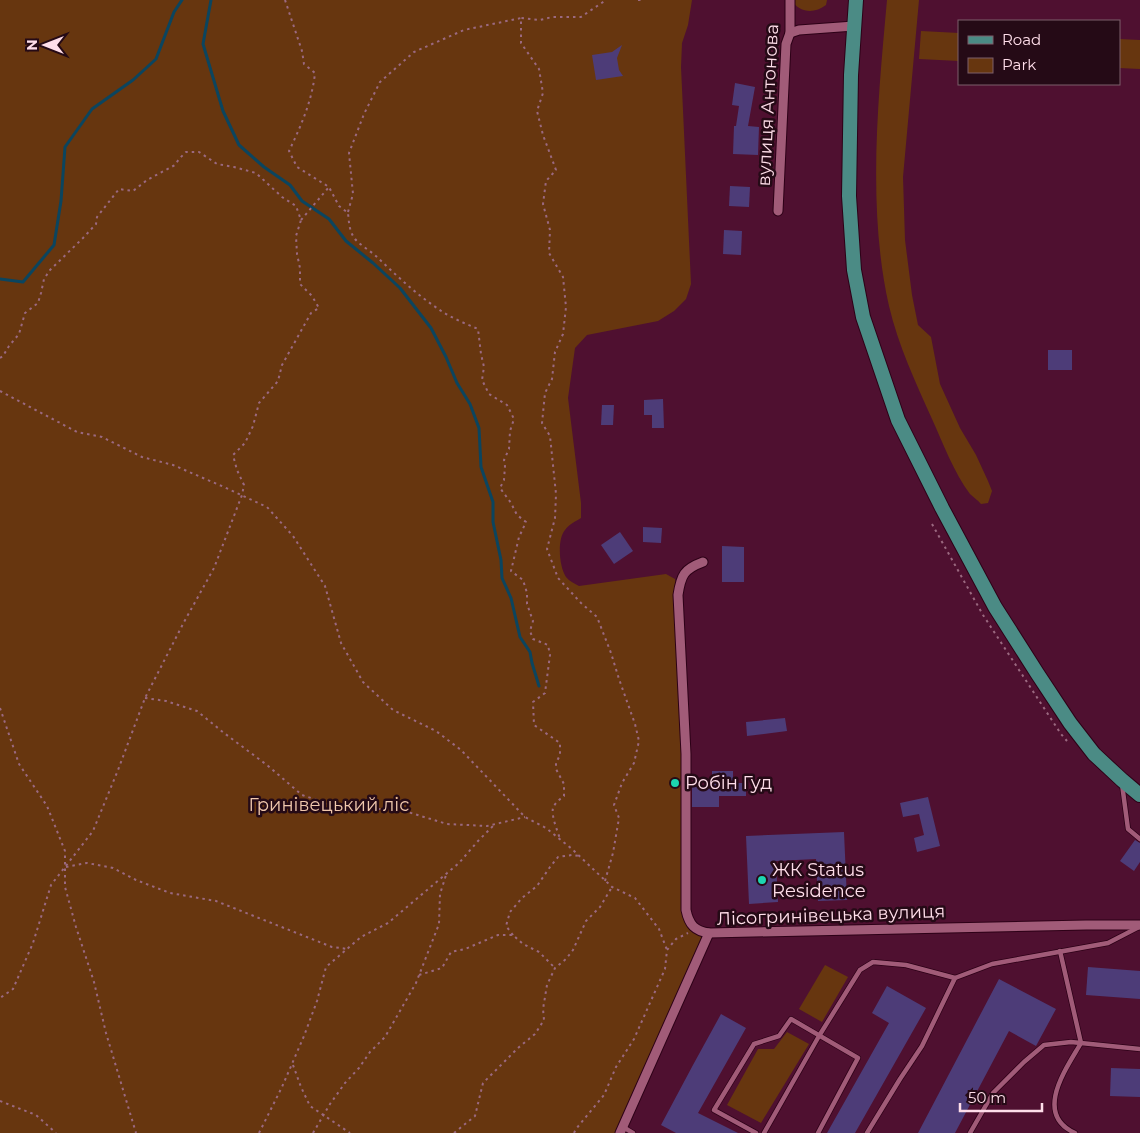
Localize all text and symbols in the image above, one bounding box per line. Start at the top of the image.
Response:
north arrow [20,20,70,70]
legend [958,20,1120,85]
street label: вулиця Антонова [753,23,783,187]
text: Road [1002,30,1041,49]
text: N [23,39,41,51]
text: Park [1002,55,1036,74]
place label: Робін Гуд [685,772,772,794]
marker: Робін Гуд [669,777,681,789]
park label: Гринівецький ліс [249,794,409,816]
place label: ЖК Status Residence [772,859,866,902]
marker: ЖК Status Residence [756,874,768,886]
street label: Лісогринівецька вулиця [716,900,946,930]
scale bar [960,1080,1042,1112]
text: 50 m [968,1088,1006,1107]

